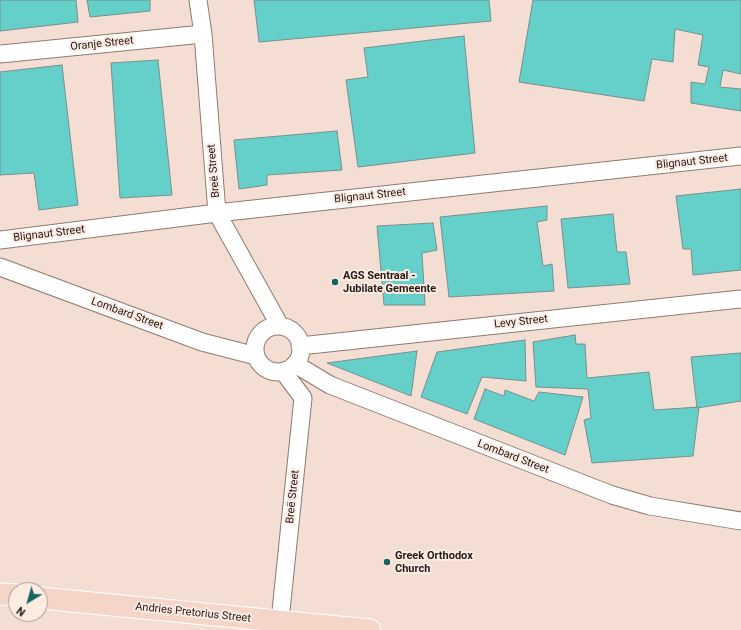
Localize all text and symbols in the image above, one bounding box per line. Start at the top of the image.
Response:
street label: Oranje Street [70,34,134,54]
street label: Breë Street [205,144,223,198]
street label: Blignaut Street [656,152,728,172]
street label: Blignaut Street [334,186,406,206]
street label: Blignaut Street [13,223,85,245]
place label: AGS Sentraal - Jubilate Gemeente [343,269,436,295]
marker: AGS Sentraal - Jubilate Gemeente [330,277,340,287]
street label: Lombard Street [89,295,165,333]
street label: Levy Street [493,313,549,331]
street label: Lombard Street [475,437,551,477]
street label: Breë Street [284,470,302,524]
place label: Greek Orthodox Church [395,549,473,575]
marker: Greek Orthodox Church [382,557,392,567]
north arrow [8,582,48,622]
street label: Andries Pretorius Street [135,600,251,626]
text: N [14,604,28,619]

